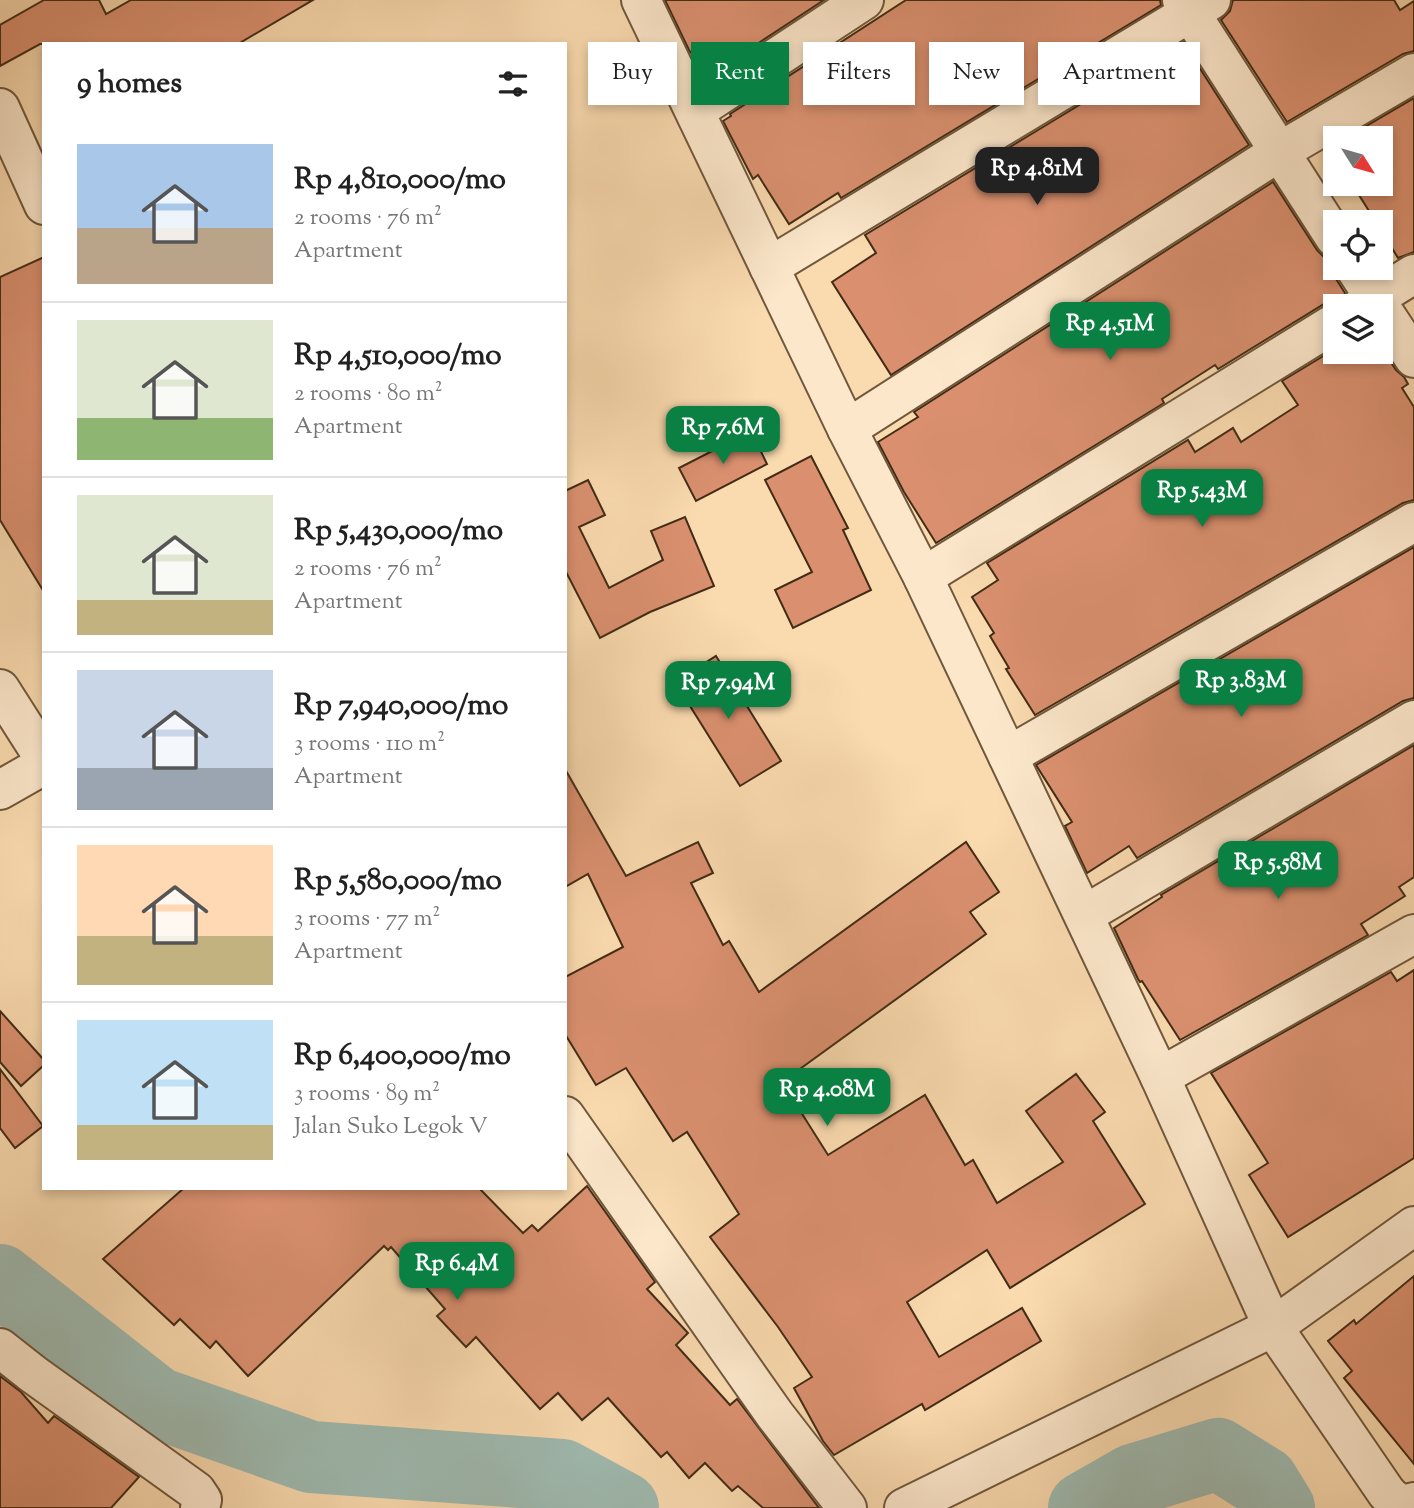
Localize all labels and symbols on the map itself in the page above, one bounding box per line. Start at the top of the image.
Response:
north arrow [1323,126,1393,196]
pin: Rp 4.81M [965,148,1109,207]
pin: Rp 4.51M [1038,302,1182,362]
pin: Rp 7.6M [658,406,788,466]
pin: Rp 5.43M [1130,470,1274,529]
pin: Rp 3.83M [1169,660,1313,719]
pin: Rp 7.94M [656,662,800,721]
pin: Rp 5.58M [1206,842,1350,901]
pin: Rp 4.08M [755,1068,899,1128]
pin: Rp 6.4M [392,1242,522,1302]

